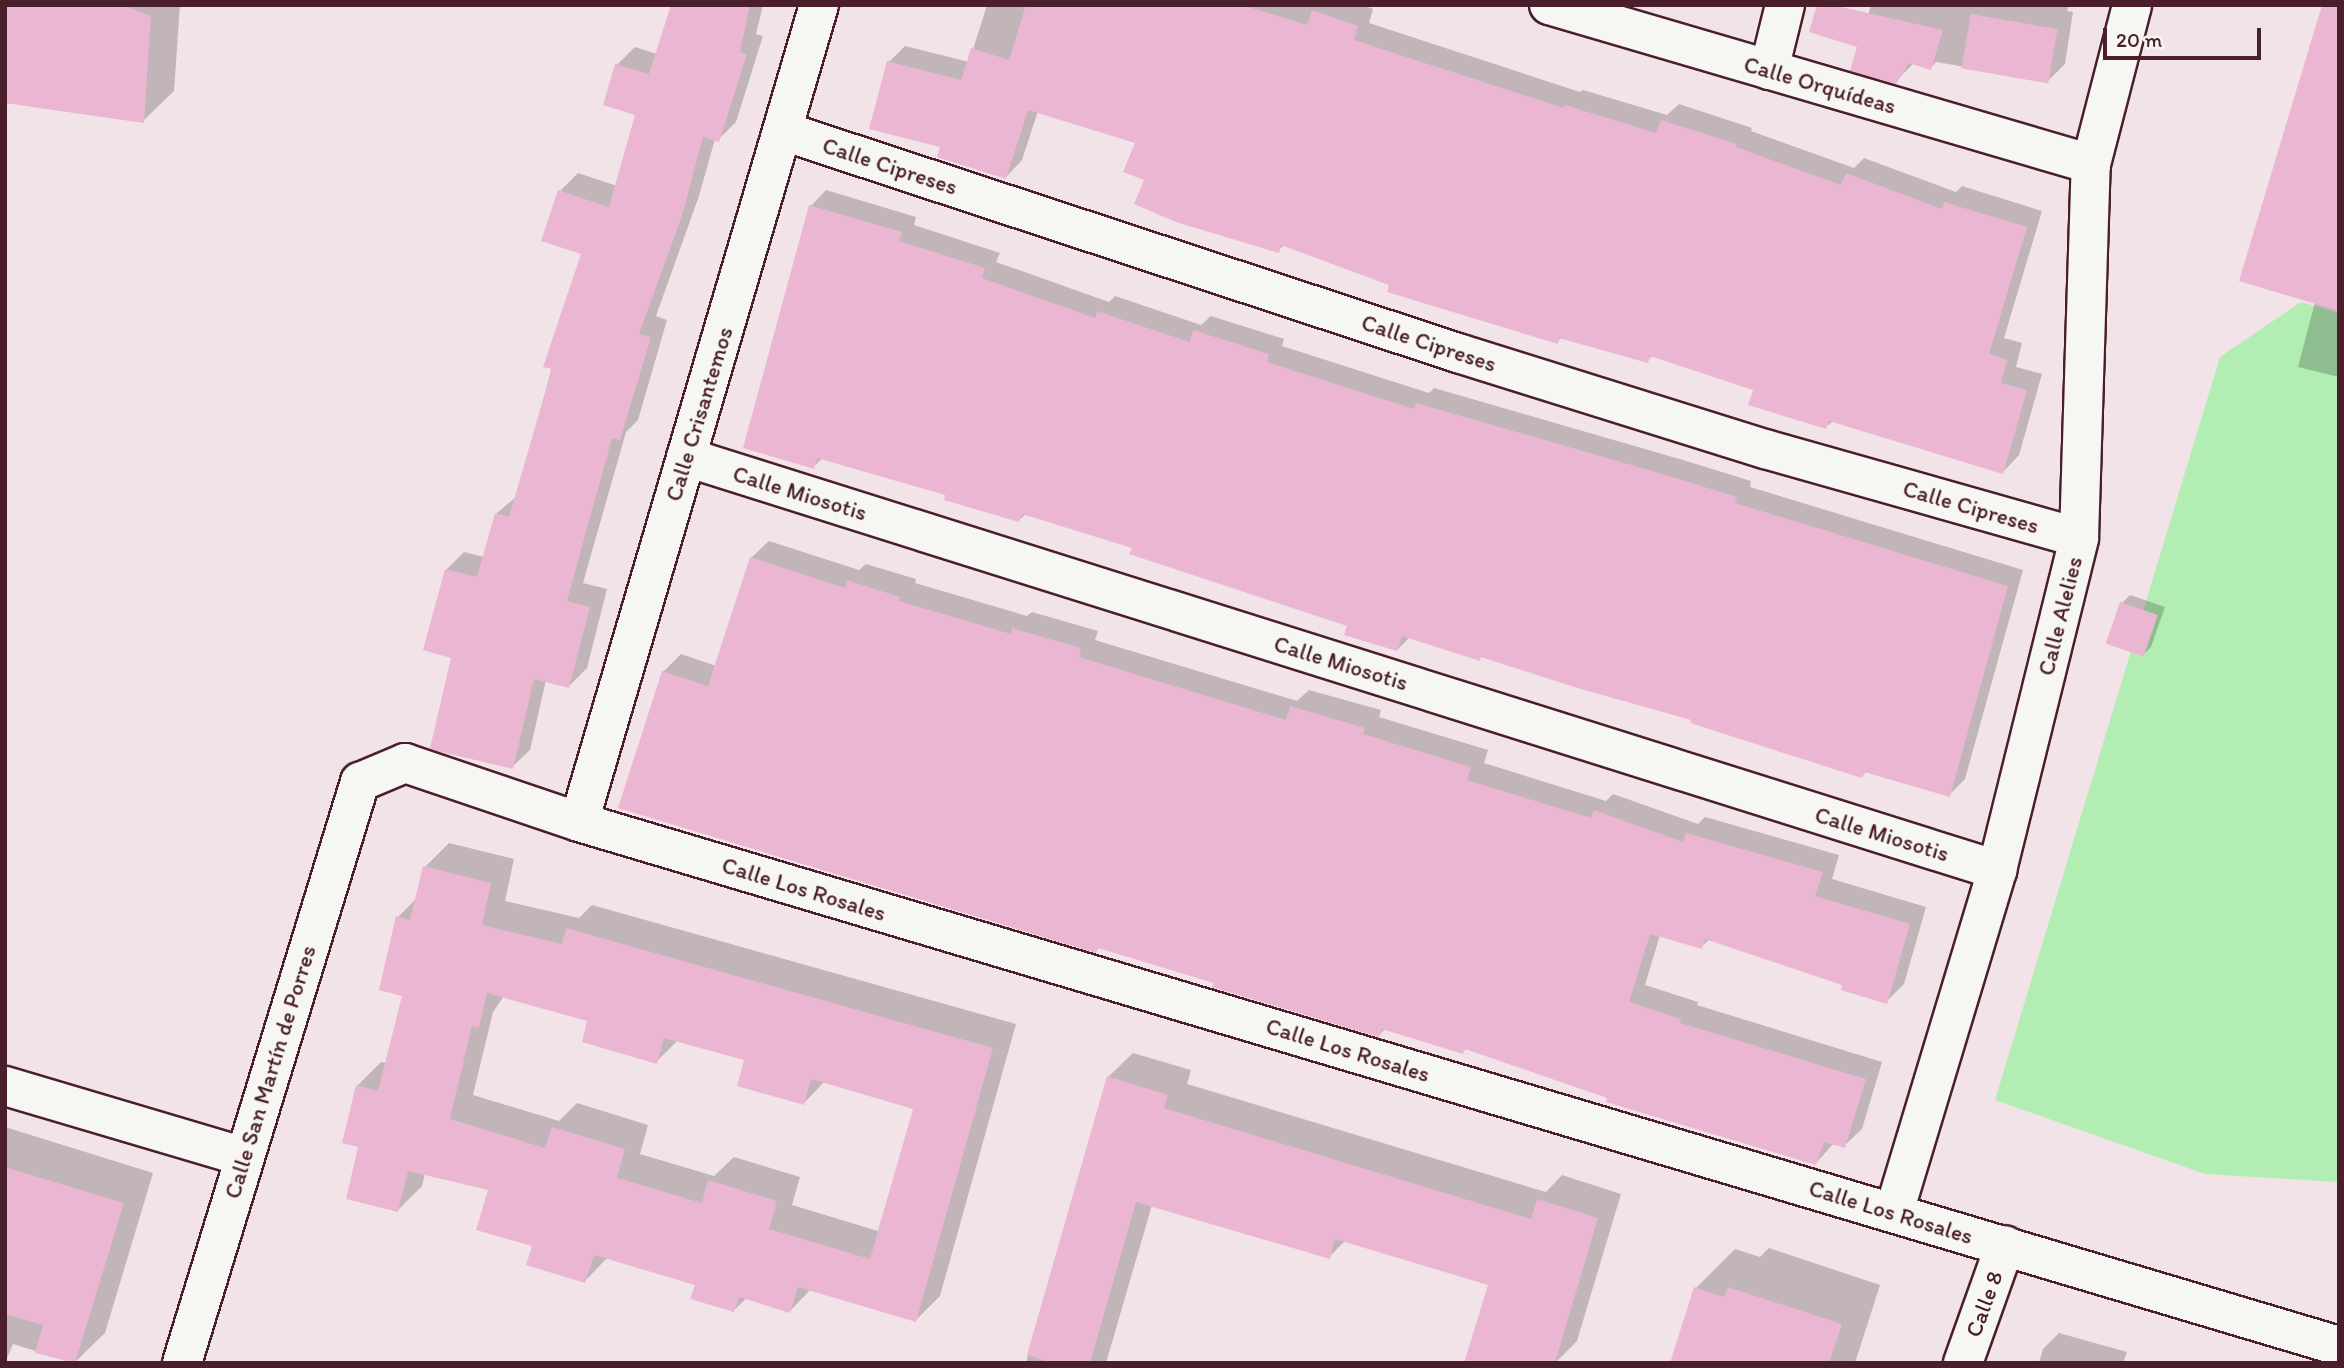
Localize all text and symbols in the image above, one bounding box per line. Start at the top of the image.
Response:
scale bar [2106,14,2264,58]
text: 20 m [2116,27,2162,52]
street label: Calle Orquídeas [1740,50,1900,120]
street label: Calle Cipreses [819,131,961,201]
street label: Calle Cipreses [1358,308,1500,378]
street label: Calle Crisantemos [659,324,739,504]
street label: Calle Miosotis [730,460,870,526]
street label: Calle Cipreses [1900,474,2042,540]
street label: Calle Alelies [2032,554,2088,678]
street label: Calle Miosotis [1271,630,1411,696]
street label: Calle Miosotis [1812,801,1952,867]
street label: Calle Los Rosales [719,851,889,927]
street label: Calle San Martín de Porres [218,942,322,1202]
street label: Calle Los Rosales [1263,1012,1433,1088]
street label: Calle Los Rosales [1806,1174,1976,1250]
street label: Calle 8 [1959,1267,2009,1341]

